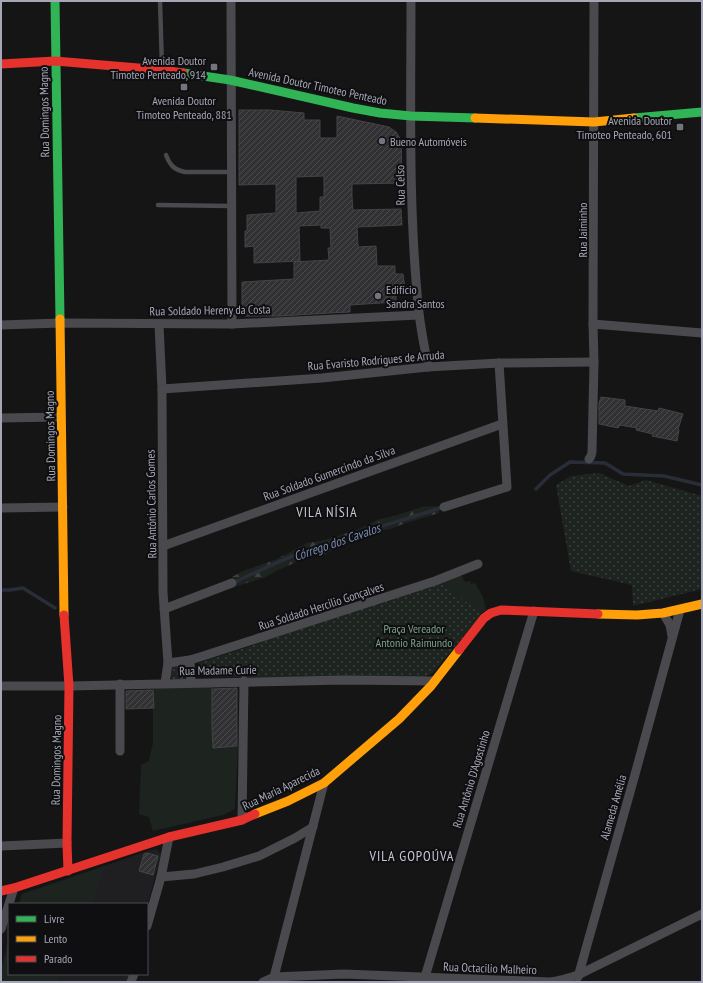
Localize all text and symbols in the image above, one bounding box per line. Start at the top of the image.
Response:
place label: Avenida Doutor Timoteo Penteado, 914 [110,53,207,82]
marker: Avenida Doutor Timoteo Penteado, 914 [209,62,219,72]
street label: Avenida Doutor Timoteo Penteado [247,64,389,108]
street label: Rua Domingos Magno [36,67,52,157]
marker: Avenida Doutor Timoteo Penteado, 881 [179,82,189,92]
place label: Avenida Doutor Timoteo Penteado, 881 [136,93,232,122]
place label: Avenida Doutor Timoteo Penteado, 601 [576,113,673,142]
marker: Avenida Doutor Timoteo Penteado, 601 [675,122,685,132]
place label: Bueno Automóveis [390,134,467,149]
marker: Bueno Automóveis [377,136,387,146]
street label: Rua Celso [392,165,408,205]
street label: Rua Jaiminho [575,203,590,257]
place label: Edifício Sandra Santos [386,282,445,311]
marker: Edifício Sandra Santos [373,291,383,301]
street label: Rua Soldado Hereny da Costa [149,301,271,319]
street label: Rua Evaristo Rodrigues de Arruda [307,347,445,373]
street label: Rua Domingos Magno [42,391,58,481]
street label: Rua Soldado Gumercindo da Silva [261,442,397,504]
street label: Rua Antônio Carlos Gomes [143,449,159,559]
district label: VILA NÍSIA [295,503,358,521]
water label: Córrego dos Cavalos [292,519,384,565]
street label: Rua Soldado Hercilio Gonçalves [256,579,386,633]
park label: Praça Vereador Antonio Raimundo [376,621,452,650]
street label: Rua Madame Curie [179,662,257,678]
street label: Rua Domingos Magno [48,715,64,805]
street label: Rua Antônio D'Agostinho [449,728,493,830]
street label: Rua Maria Aparecida [240,763,322,813]
street label: Alameda Amélia [597,773,629,841]
district label: VILA GOPOÚVA [368,847,455,865]
legend [8,903,148,975]
text: Livre [44,911,65,926]
text: Lento [44,931,67,946]
text: Parado [44,951,72,966]
street label: Rua Octacilio Malheiro [443,959,537,977]

